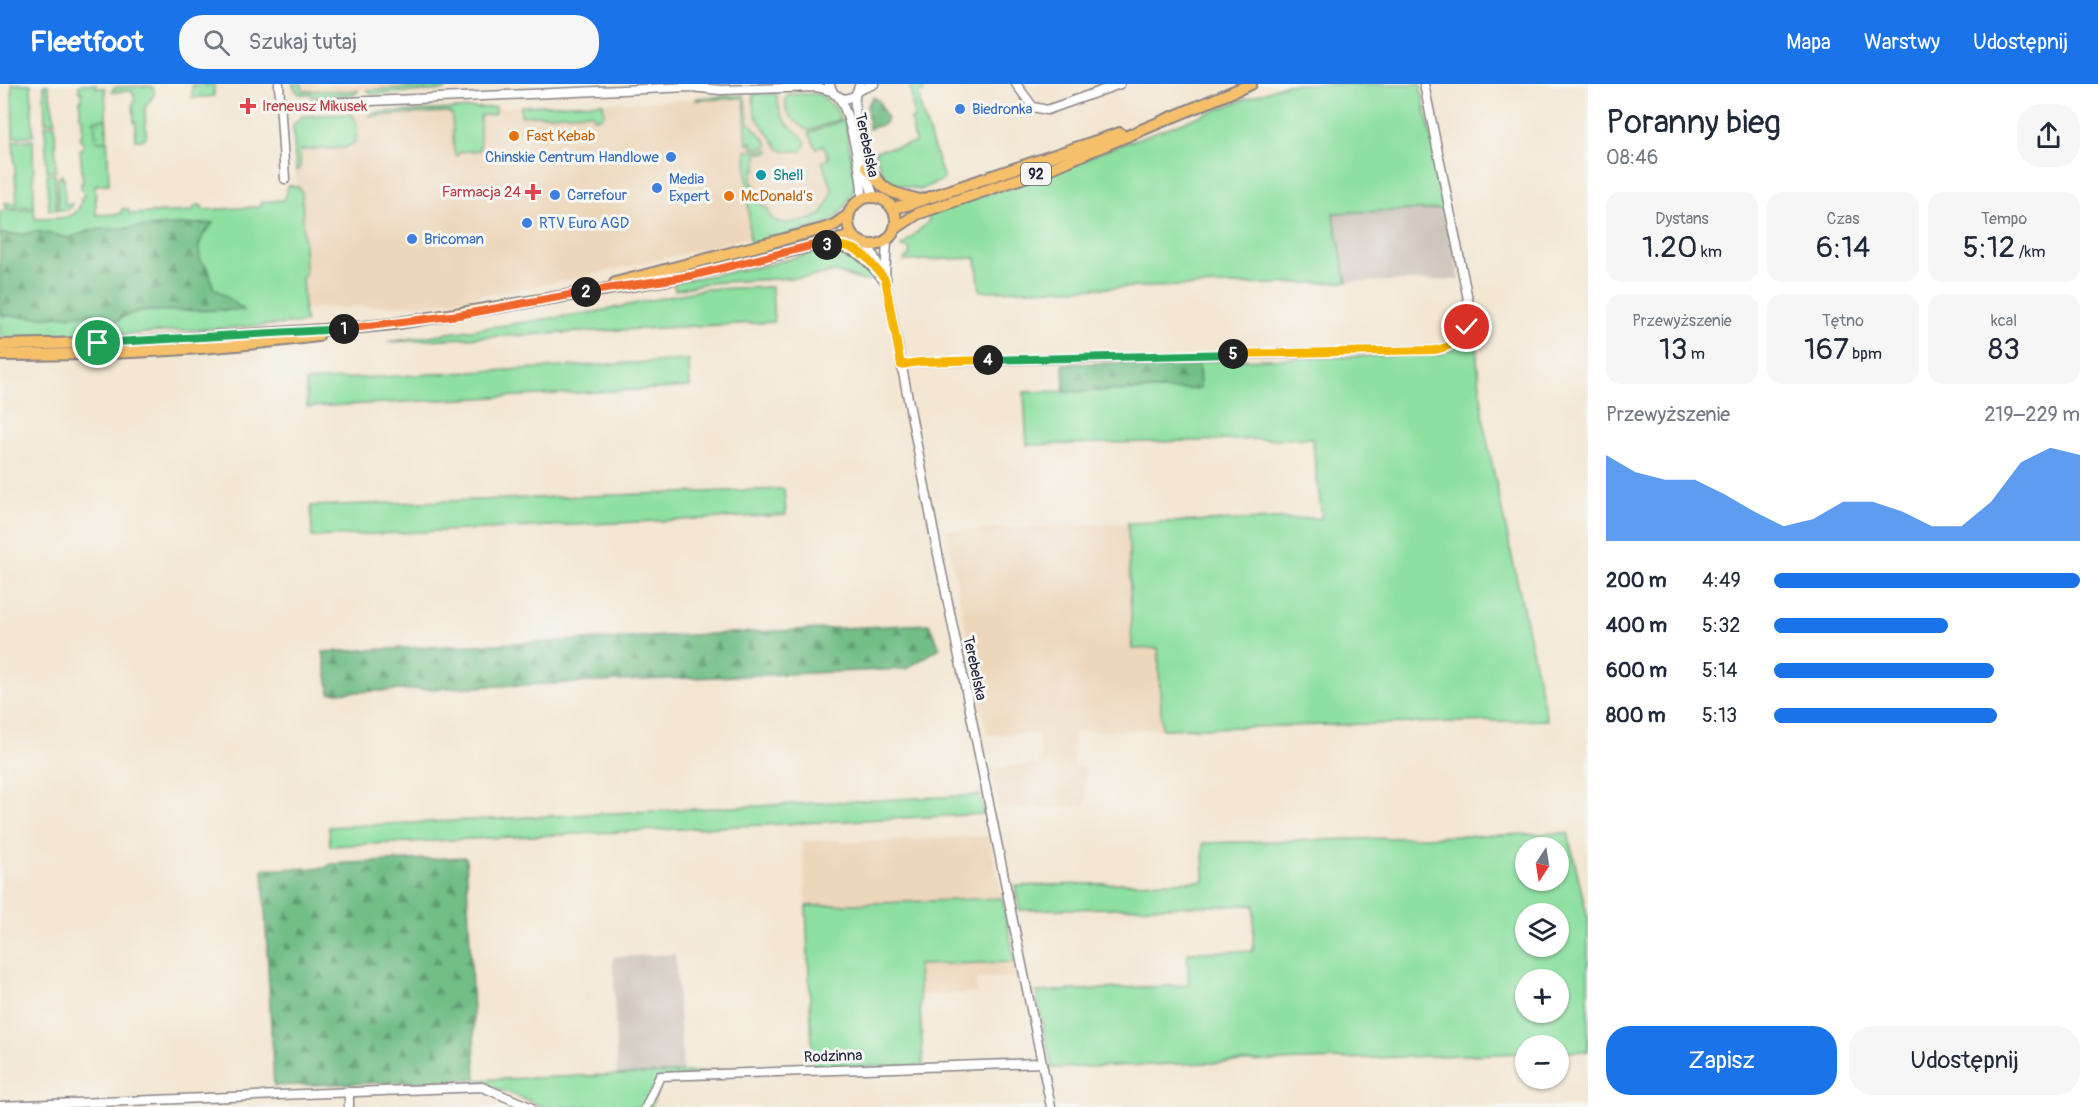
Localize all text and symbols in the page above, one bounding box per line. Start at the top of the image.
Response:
search box [179,15,599,69]
text: Fleetfoot [30,25,143,60]
icon: search [200,26,233,59]
text: Szukaj tutaj [248,28,357,56]
text: Mapa [1786,29,1831,56]
text: Warstwy [1864,29,1940,56]
text: Udostępnij [1973,29,2068,56]
marker: Ireneusz Mikusek [239,97,257,115]
place label: Ireneusz Mikusek [262,97,368,116]
place label: Biedronka [972,100,1033,119]
marker: Biedronka [953,102,967,116]
text: Poranny bieg [1606,102,1781,143]
button: share [2017,104,2080,167]
street label: Terebelska [850,111,883,179]
place label: Fast Kebab [526,127,595,146]
marker: Fast Kebab [507,129,521,143]
text: 08:46 [1606,145,1658,170]
place label: Chinskie Centrum Handlowe [485,148,660,167]
marker: Chinskie Centrum Handlowe [664,150,678,164]
road number: 92 [1021,163,1051,185]
place label: Shell [773,166,803,185]
marker: Shell [754,168,768,182]
place label: Media Expert [669,170,710,206]
marker: Media Expert [650,181,664,195]
place label: Farmacja 24 [442,183,521,202]
marker: Farmacja 24 [526,185,540,199]
place label: Carrefour [567,186,628,205]
place label: McDonald's [741,187,813,206]
marker: Carrefour [548,188,562,202]
marker: McDonald's [722,189,736,203]
text: Dystans [1655,209,1709,229]
text: Czas [1827,209,1859,229]
text: Tempo [1981,209,2027,229]
place label: RTV Euro AGD [539,214,629,233]
marker: RTV Euro AGD [520,216,534,230]
text: 1.20 [1642,229,1698,266]
text: 6:14 [1816,229,1870,266]
text: 5:12 [1963,229,2015,266]
place label: Bricoman [424,230,484,249]
pin: 3 [812,230,842,260]
marker: Bricoman [405,232,419,246]
text: 3 [823,235,831,255]
text: km [1698,242,1722,262]
text: /km [2015,242,2045,262]
pin: 2 [571,277,601,307]
text: 2 [582,282,590,302]
pin [1441,301,1492,352]
icon: check [1450,310,1483,343]
text: Przewyższenie [1632,311,1732,331]
text: Tętno [1822,311,1864,331]
text: kcal [1991,311,2017,331]
pin: 1 [329,314,359,344]
pin [72,317,123,368]
text: 1 [341,319,347,339]
icon: arrive [81,326,114,359]
text: 13 [1659,331,1687,368]
text: 167 [1804,331,1849,368]
text: 83 [1988,331,2020,368]
pin: 5 [1218,339,1248,369]
text: 5 [1229,344,1237,364]
text: m [1687,344,1705,364]
text: bpm [1849,344,1882,364]
pin: 4 [973,345,1003,375]
text: 4 [983,350,993,370]
text: Przewyższenie [1606,402,1730,427]
text: 219–229 m [1984,402,2080,427]
text: 200 m [1606,568,1667,593]
text: 4:49 [1702,568,1741,593]
text: 400 m [1606,613,1667,638]
text: 5:32 [1702,613,1741,638]
street label: Terebelska [958,634,991,702]
text: 600 m [1606,658,1667,683]
text: 5:14 [1702,658,1738,683]
text: 800 m [1606,703,1666,728]
text: 5:13 [1702,703,1737,728]
north arrow [1515,837,1569,891]
map controls [1515,837,1569,1089]
button: layers [1515,903,1569,957]
button: + [1515,969,1569,1023]
button: Zapisz [1606,1026,1837,1095]
button: Udostępnij [1849,1026,2080,1095]
button: − [1515,1035,1569,1089]
street label: Rodzinna [804,1046,863,1067]

